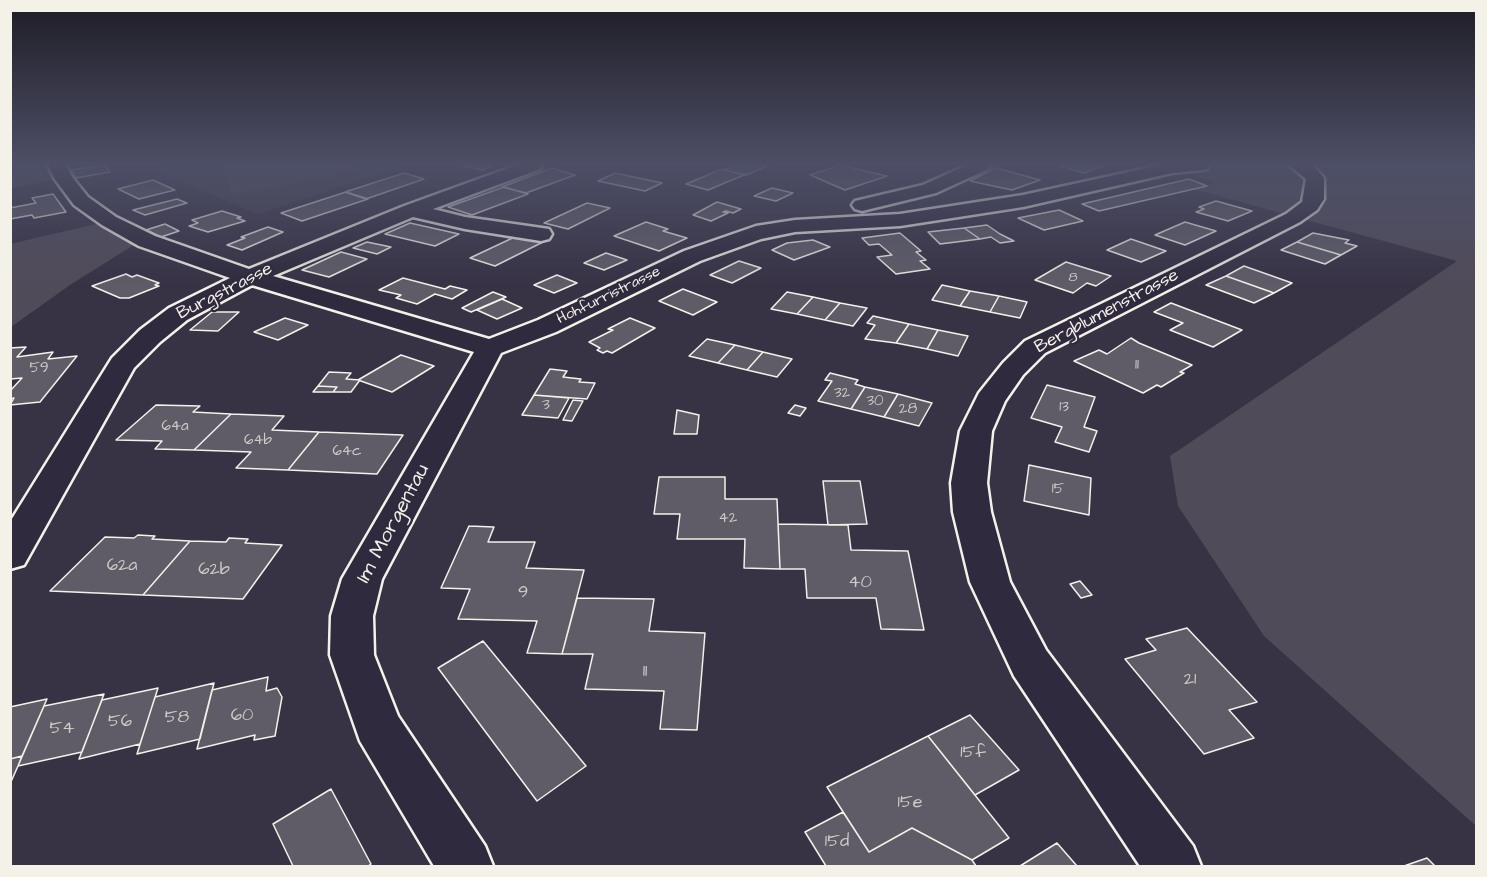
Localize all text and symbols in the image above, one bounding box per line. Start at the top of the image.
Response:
street label: Burgstrasse [174,259,276,325]
street label: Hohfurristrasse [554,263,664,329]
street label: Bergblumenstrasse [1031,265,1183,359]
house number: 8 [1068,270,1078,286]
house number: 11 [1135,357,1139,375]
house number: 59 [29,360,49,378]
house number: 32 [834,385,850,403]
house number: 30 [866,393,884,411]
house number: 3 [542,397,550,415]
house number: 13 [1059,399,1069,417]
house number: 28 [899,401,917,419]
house number: 64a [161,418,189,436]
house number: 64b [244,432,272,450]
house number: 64c [332,443,362,461]
street label: Im Morgentau [352,460,436,588]
house number: 15 [1052,481,1064,499]
house number: 42 [719,510,737,528]
house number: 62a [107,555,137,577]
house number: 62b [198,559,230,581]
house number: 40 [848,572,872,594]
house number: 9 [518,582,528,604]
house number: 11 [643,661,647,683]
house number: 21 [1184,669,1196,691]
house number: 60 [231,705,253,727]
house number: 58 [165,707,189,729]
house number: 56 [108,711,132,733]
house number: 54 [50,718,74,740]
house number: 15f [960,742,986,764]
house number: 15e [898,792,922,814]
house number: 15d [825,831,849,853]

